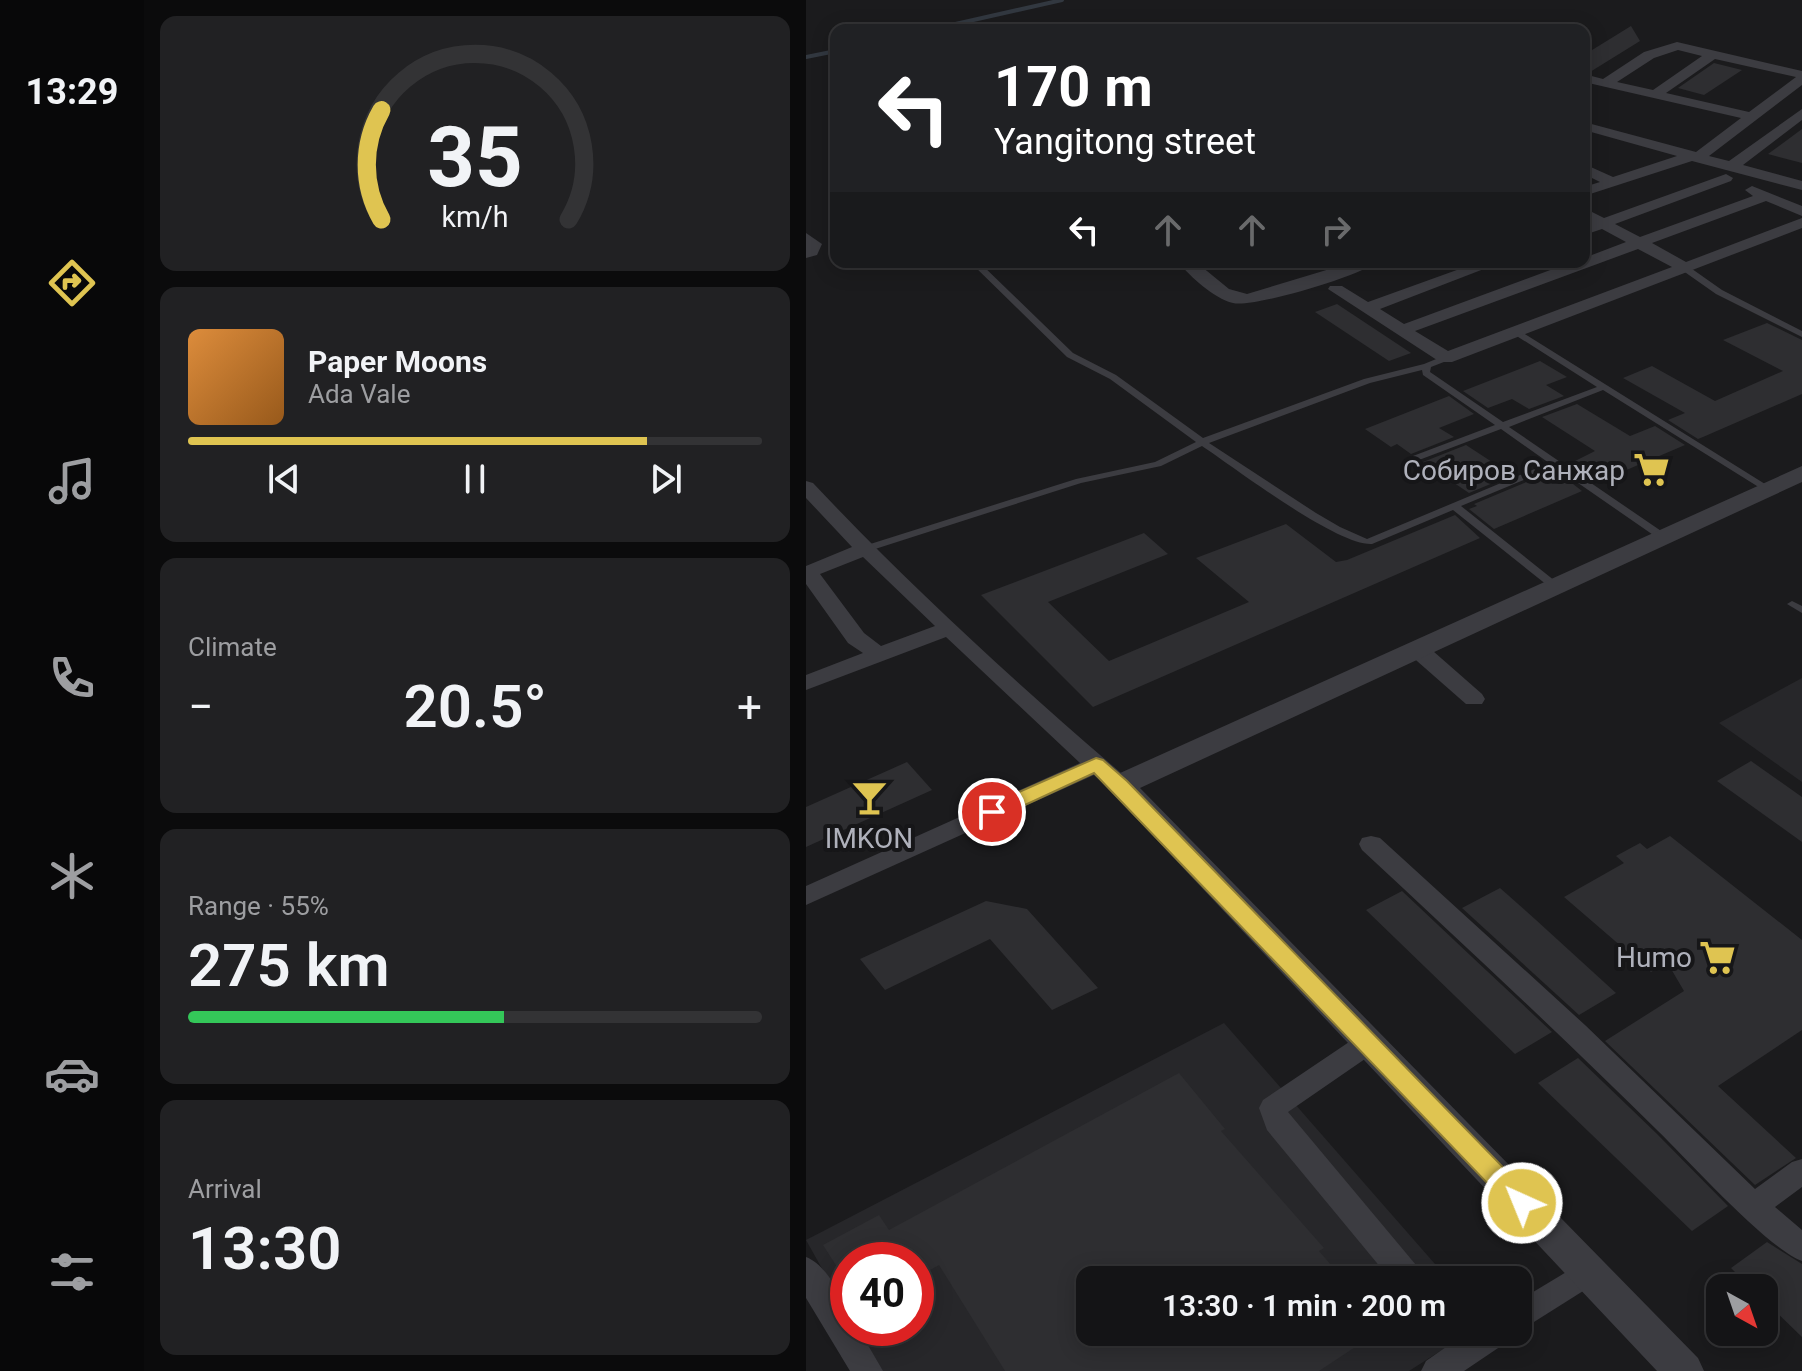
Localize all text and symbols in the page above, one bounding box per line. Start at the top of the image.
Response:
text: 170 m [994,54,1153,120]
icon: left [862,56,966,160]
text: 13:29 [26,71,118,113]
text: 35 [427,108,523,205]
text: Yangitong street [994,121,1256,163]
text: km/h [441,200,509,234]
icon: left [1062,208,1106,252]
icon: ahead [1146,208,1190,252]
icon: ahead [1230,208,1274,252]
icon: right [1314,208,1358,252]
icon: directions [44,255,100,311]
text: Paper Moons [308,344,487,379]
text: Ada Vale [308,379,410,409]
supermarket icon: Собиров Санжар [1632,451,1670,489]
icon: music [44,453,100,509]
place label: Собиров Санжар [1403,454,1625,487]
icon: previous [262,457,306,501]
icon: pause [453,457,497,501]
icon: next [644,457,688,501]
text: Climate [188,632,277,662]
icon: phone [44,650,100,706]
text: 20.5° [404,671,547,742]
text: − [188,681,213,733]
text: + [737,681,762,733]
pin [958,778,1026,846]
bar icon: IMKON [850,779,888,817]
icon: arrive [970,790,1014,834]
place label: IMKON [825,822,913,855]
icon: climate [44,848,100,904]
text: Range · 55% [188,891,329,921]
text: 275 km [188,930,390,1001]
supermarket icon: Humo [1699,938,1737,976]
place label: Humo [1616,941,1692,974]
icon: car [44,1046,100,1102]
position arrow [1480,1161,1564,1245]
text: Arrival [188,1174,262,1204]
text: 13:30 [188,1213,341,1284]
speed limit sign: 40 [830,1242,934,1346]
icon: filters [44,1244,100,1300]
north arrow [1706,1274,1778,1346]
map controls [1706,1274,1778,1346]
text: 13:30 · 1 min · 200 m [1162,1288,1446,1323]

